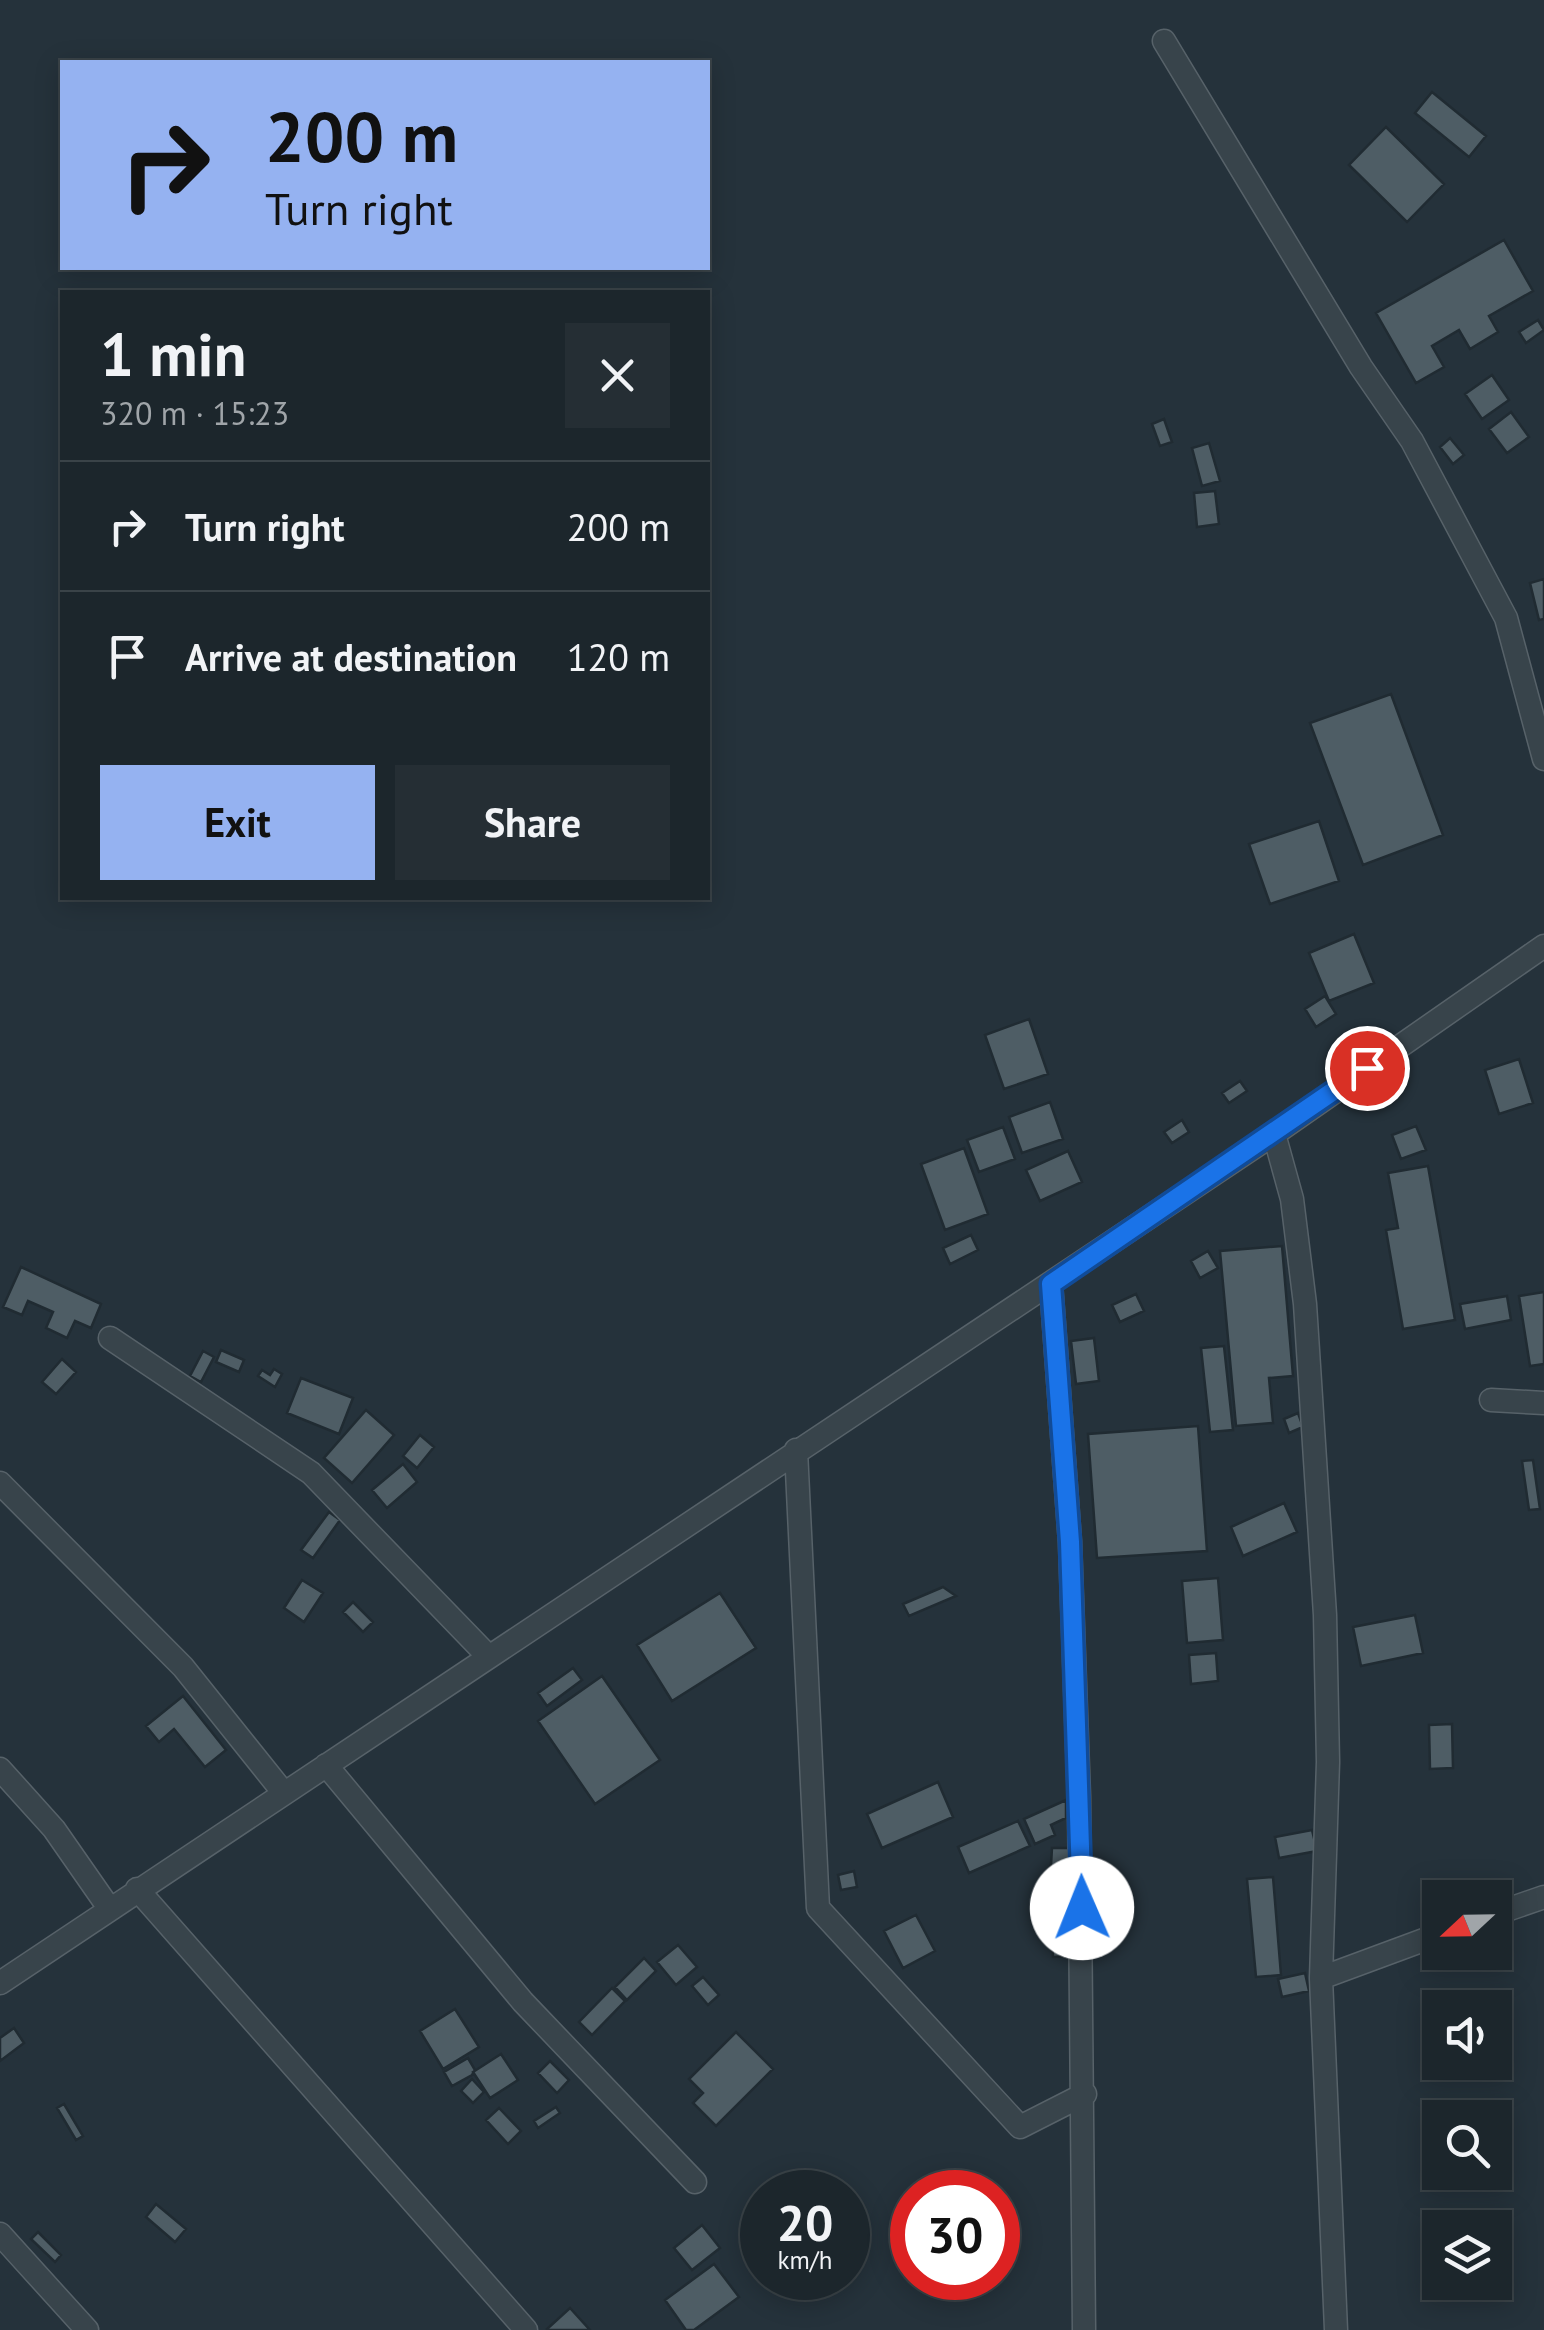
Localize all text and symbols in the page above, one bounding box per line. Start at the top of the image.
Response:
text: 200 m [265,91,458,181]
icon: right [100,100,230,230]
text: Turn right [265,179,453,237]
text: 1 min [100,315,246,393]
button: close [565,323,670,428]
text: 320 m · 15:23 [100,392,289,434]
icon: right [100,499,155,554]
text: Turn right [185,502,345,551]
text: 200 m [567,502,670,551]
icon: arrive [100,629,155,684]
text: Arrive at destination [185,632,517,681]
text: 120 m [567,632,670,681]
button: Exit [100,765,375,880]
button: Share [395,765,670,880]
pin [1325,1026,1410,1111]
icon: arrive [1340,1041,1395,1096]
position arrow [1030,1856,1134,1960]
north arrow [1422,1880,1512,1970]
map controls [1422,1880,1512,2300]
button: sound [1422,1990,1512,2080]
button: search [1422,2100,1512,2190]
speed limit sign: 30 [890,2170,1020,2300]
text: 20 [777,2190,833,2255]
button: layers [1422,2210,1512,2300]
text: km/h [778,2244,832,2276]

